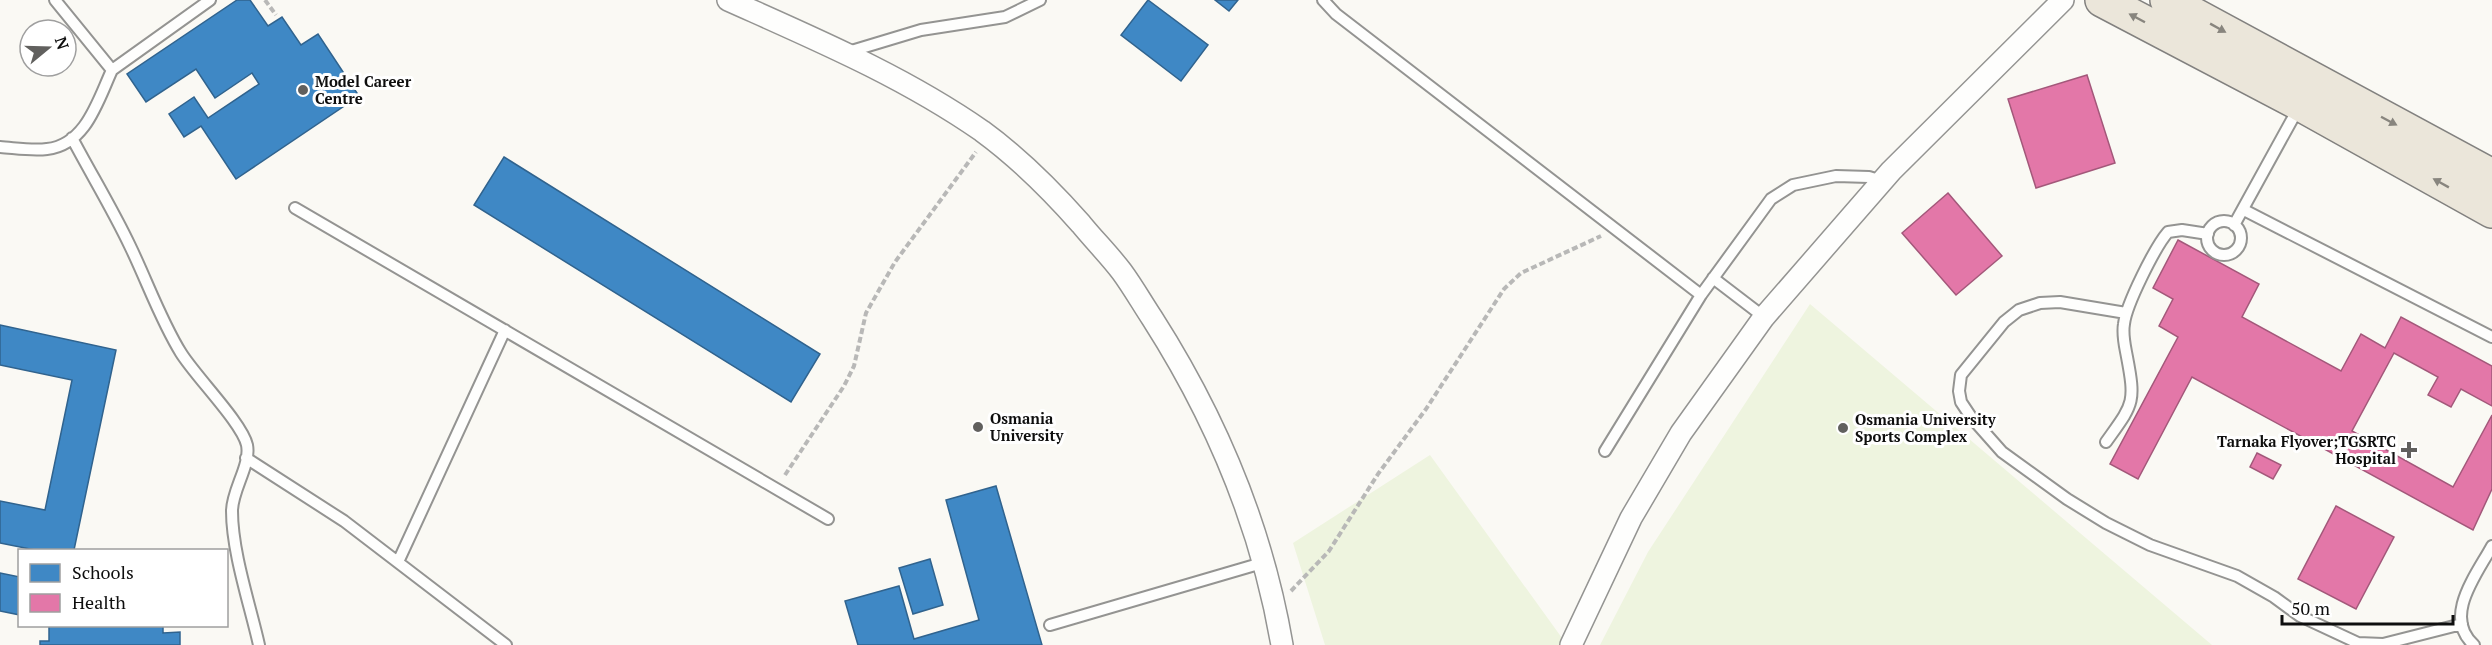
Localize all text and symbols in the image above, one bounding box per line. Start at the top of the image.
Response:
one-way arrow [2128,14,2146,24]
north arrow [18,18,78,78]
one-way arrow [2210,23,2227,33]
text: N [50,34,75,52]
place label: Model Career Centre [315,71,412,108]
marker: Model Career Centre [296,83,310,97]
one-way arrow [2381,116,2398,126]
one-way arrow [2432,178,2449,188]
place label: Osmania University [990,408,1064,445]
place label: Osmania University Sports Complex [1855,409,1997,446]
marker: Osmania University [971,420,985,434]
marker: Osmania University Sports Complex [1836,421,1850,435]
place label: Tarnaka Flyover;TGSRTC Hospital [2217,431,2396,468]
marker: Tarnaka Flyover;TGSRTC Hospital [2400,441,2418,459]
legend [18,549,228,627]
text: Schools [72,560,134,584]
scale bar [2282,588,2453,626]
text: Health [72,590,126,614]
text: 50 m [2291,596,2331,620]

